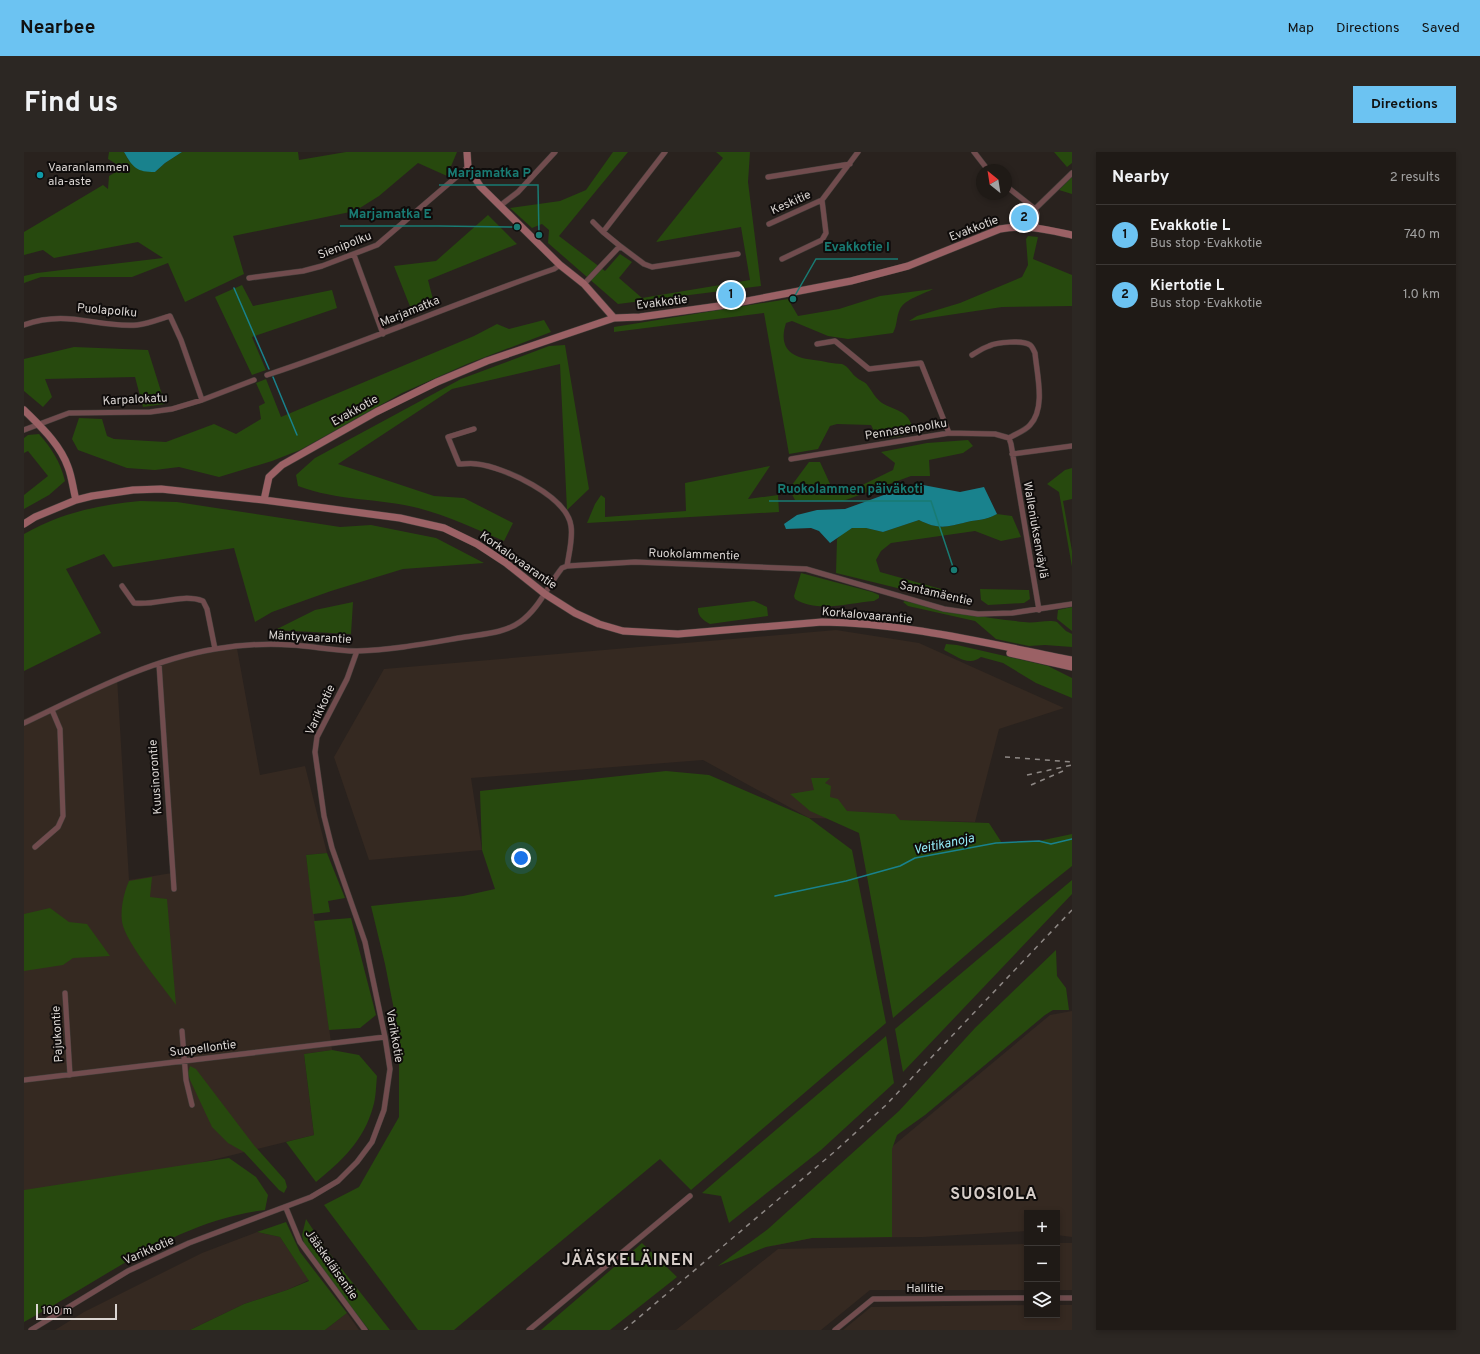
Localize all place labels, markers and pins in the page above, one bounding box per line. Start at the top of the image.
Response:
place label: Vaaranlammen ala-aste [48,160,129,190]
callout: Marjamatka P [439,160,538,185]
marker: Vaaranlammen ala-aste [35,170,45,180]
callout: Marjamatka E [340,201,439,226]
pin: 2 [1011,203,1037,233]
callout: Evakkotie I [816,234,898,259]
pin: 1 [718,280,744,310]
callout: Ruokolammen päiväkoti [769,476,931,501]

